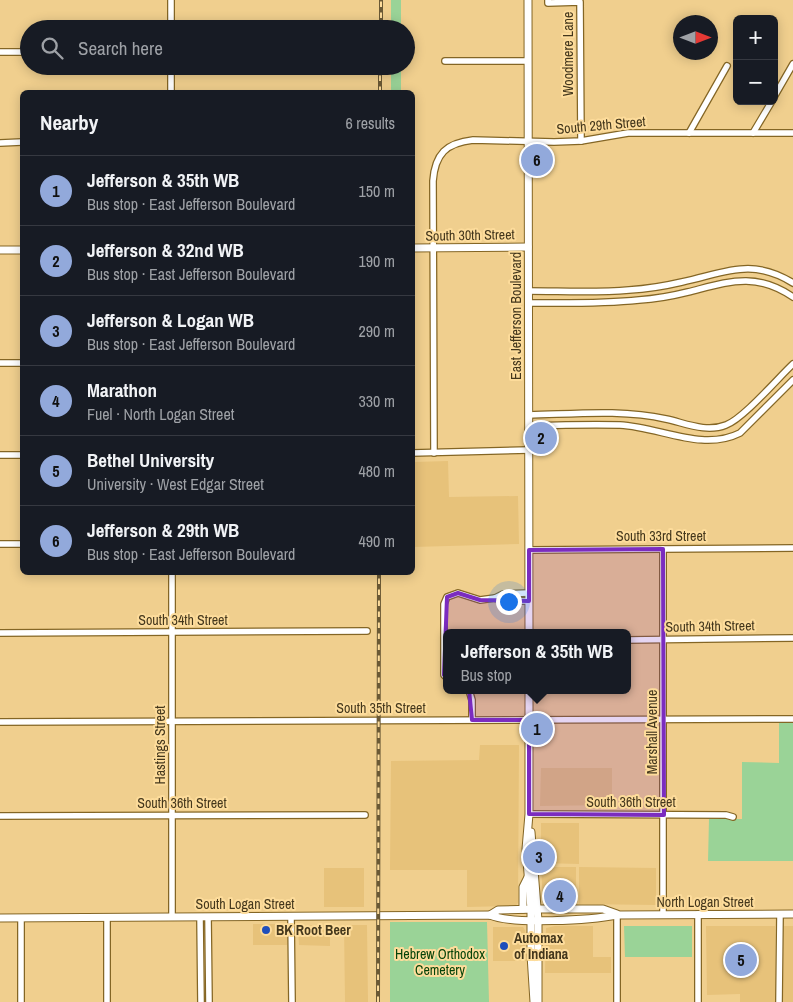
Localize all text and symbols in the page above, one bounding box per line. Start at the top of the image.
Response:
street label: Woodmere Lane [559,12,577,96]
north arrow [673,15,718,60]
map controls [733,15,778,105]
button: + [733,15,778,60]
search box [20,20,415,75]
icon: search [38,34,66,62]
text: Search here [78,35,163,61]
button: − [733,60,778,105]
text: Nearby [40,108,98,137]
text: 6 results [345,112,395,134]
street label: South 29th Street [556,112,646,138]
pin: 6 [521,141,553,179]
text: Jefferson & 35th WB [87,167,239,193]
text: 1 [52,180,60,202]
text: 150 m [359,180,395,202]
text: Bus stop · East Jefferson Boulevard [87,193,295,215]
street label: South 30th Street [425,225,515,245]
text: Jefferson & 32nd WB [87,237,244,263]
text: 2 [52,250,60,272]
text: 190 m [359,250,395,272]
street label: East Jefferson Boulevard [507,252,525,380]
text: Bus stop · East Jefferson Boulevard [87,263,295,285]
text: Jefferson & Logan WB [87,307,254,333]
text: 3 [52,320,60,342]
text: 290 m [359,320,395,342]
text: Bus stop · East Jefferson Boulevard [87,333,295,355]
text: Marathon [87,377,157,403]
text: 4 [52,390,60,412]
text: 330 m [359,390,395,412]
text: Fuel · North Logan Street [87,403,234,425]
pin: 2 [525,419,557,457]
text: Bethel University [87,447,214,473]
text: 5 [52,460,60,482]
text: 480 m [359,460,395,482]
text: University · West Edgar Street [87,473,264,495]
text: Jefferson & 29th WB [87,517,239,543]
street label: South 33rd Street [616,527,706,545]
text: 6 [52,530,60,552]
text: 490 m [359,530,395,552]
text: Bus stop · East Jefferson Boulevard [87,543,295,565]
your location [496,589,522,615]
street label: South 34th Street [138,611,228,629]
street label: South 34th Street [665,616,755,636]
popup [443,629,631,694]
text: Jefferson & 35th WB [461,638,613,664]
text: Bus stop [461,664,512,686]
street label: Marshall Avenue [643,690,661,774]
street label: South 35th Street [336,699,426,717]
street label: Hastings Street [151,705,169,785]
pin: 1 [521,710,553,748]
street label: South 36th Street [586,793,676,811]
street label: South 36th Street [137,794,227,812]
pin: 3 [523,838,555,876]
pin: 4 [544,877,576,915]
street label: North Logan Street [656,893,754,911]
street label: South Logan Street [196,895,294,913]
place label: BK Root Beer [276,921,351,939]
marker: BK Root Beer [260,924,272,936]
place label: Automax of Indiana [514,929,569,963]
marker: Automax of Indiana [498,940,510,952]
pin: 5 [725,941,757,979]
park label: Hebrew Orthodox Cemetery [395,945,485,979]

